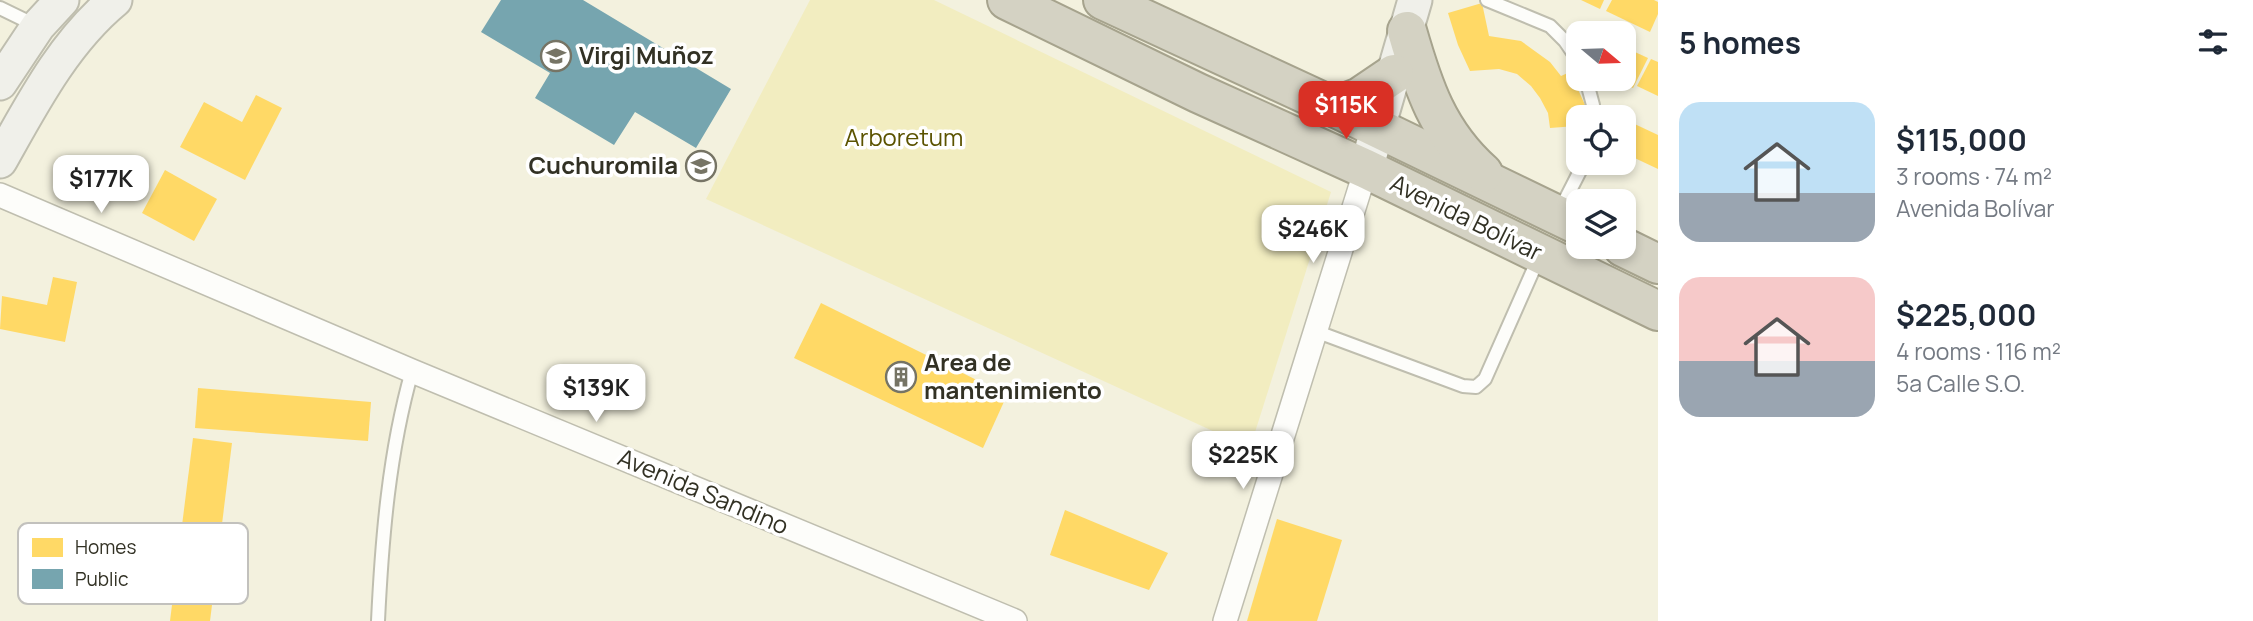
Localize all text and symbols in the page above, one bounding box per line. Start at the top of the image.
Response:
north arrow [1566,21,1636,91]
map controls [1566,21,1636,259]
text: 5 homes [1679,22,1801,63]
icon: filters [2194,23,2232,61]
place label: Virgi Muñoz [579,38,714,71]
school or university icon: Virgi Muñoz [539,39,573,73]
pin: $115K [1297,82,1395,141]
text: $115K [1315,88,1377,120]
button: locate [1566,105,1636,175]
text: $115,000 [1896,119,2027,160]
park label: Arboretum [845,120,963,153]
icon: home [1735,130,1819,214]
place label: Cuchuromila [528,148,678,181]
school or university icon: Cuchuromila [684,149,718,183]
pin: $177K [52,156,150,215]
text: 3 rooms · 74 m² [1896,160,2052,192]
text: $177K [69,162,133,194]
street label: Avenida Bolívar [1385,166,1549,268]
button: layers [1566,189,1636,259]
text: Avenida Bolívar [1896,192,2055,224]
pin: $246K [1264,205,1362,265]
text: $246K [1278,212,1348,244]
text: $225,000 [1896,294,2036,335]
icon: home [1735,305,1819,389]
text: 4 rooms · 116 m² [1896,335,2061,367]
place label: Area de mantenimiento [924,345,1102,406]
building icon: Area de mantenimiento [884,360,918,394]
pin: $139K [547,364,645,424]
text: 5a Calle S.O. [1896,367,2025,399]
text: $139K [562,371,630,403]
pin: $225K [1194,432,1292,491]
text: $225K [1208,438,1278,470]
street label: Avenida Sandino [613,440,794,541]
legend [18,523,248,604]
text: Homes [75,534,136,560]
text: Public [75,566,128,592]

